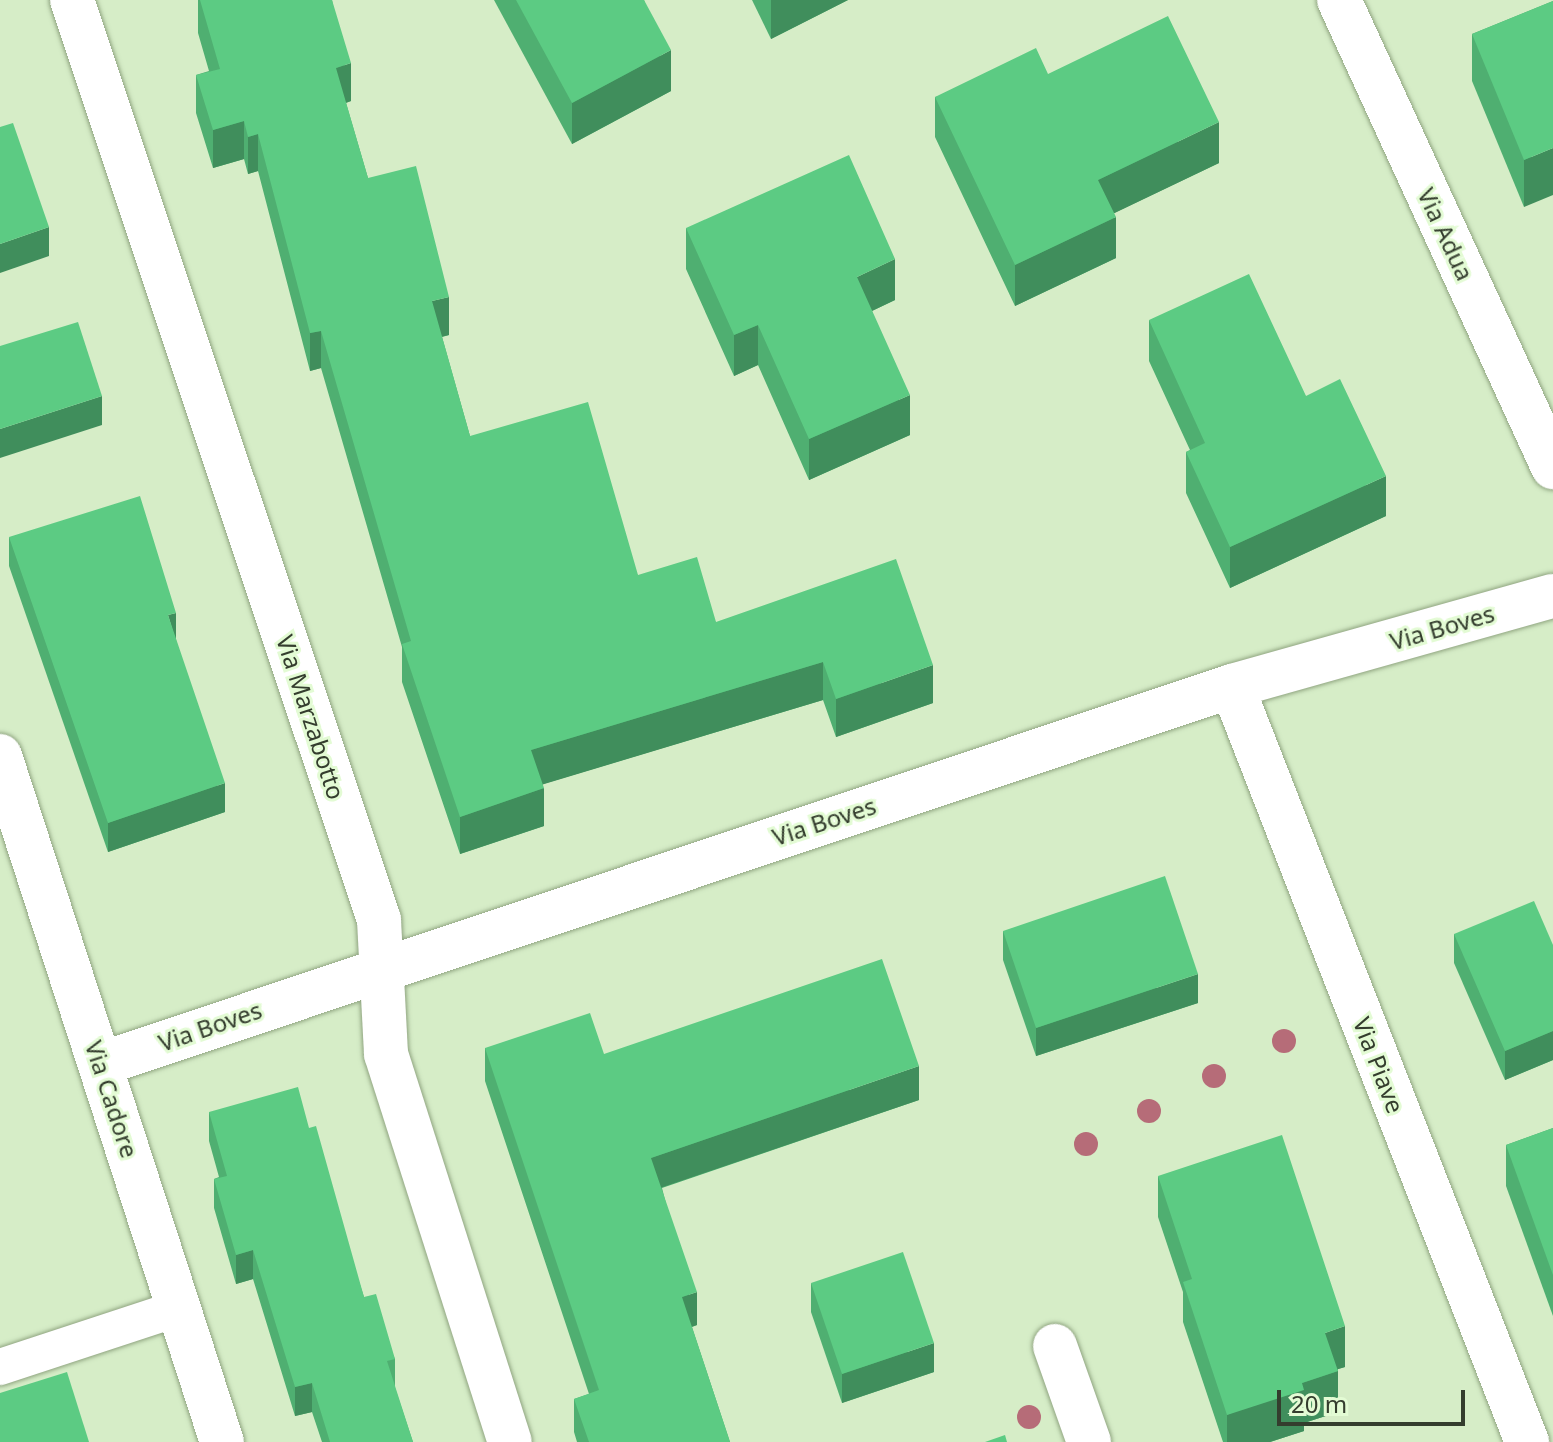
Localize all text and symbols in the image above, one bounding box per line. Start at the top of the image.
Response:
street label: Via Adua [1412,183,1480,285]
street label: Via Boves [1387,598,1497,656]
street label: Via Marzabotto [271,631,351,803]
street label: Via Boves [769,791,879,851]
street label: Via Boves [155,995,265,1057]
street label: Via Piave [1348,1013,1410,1117]
street label: Via Cadore [80,1037,144,1161]
scale bar [1281,1374,1469,1424]
text: 20 m [1291,1387,1347,1420]

